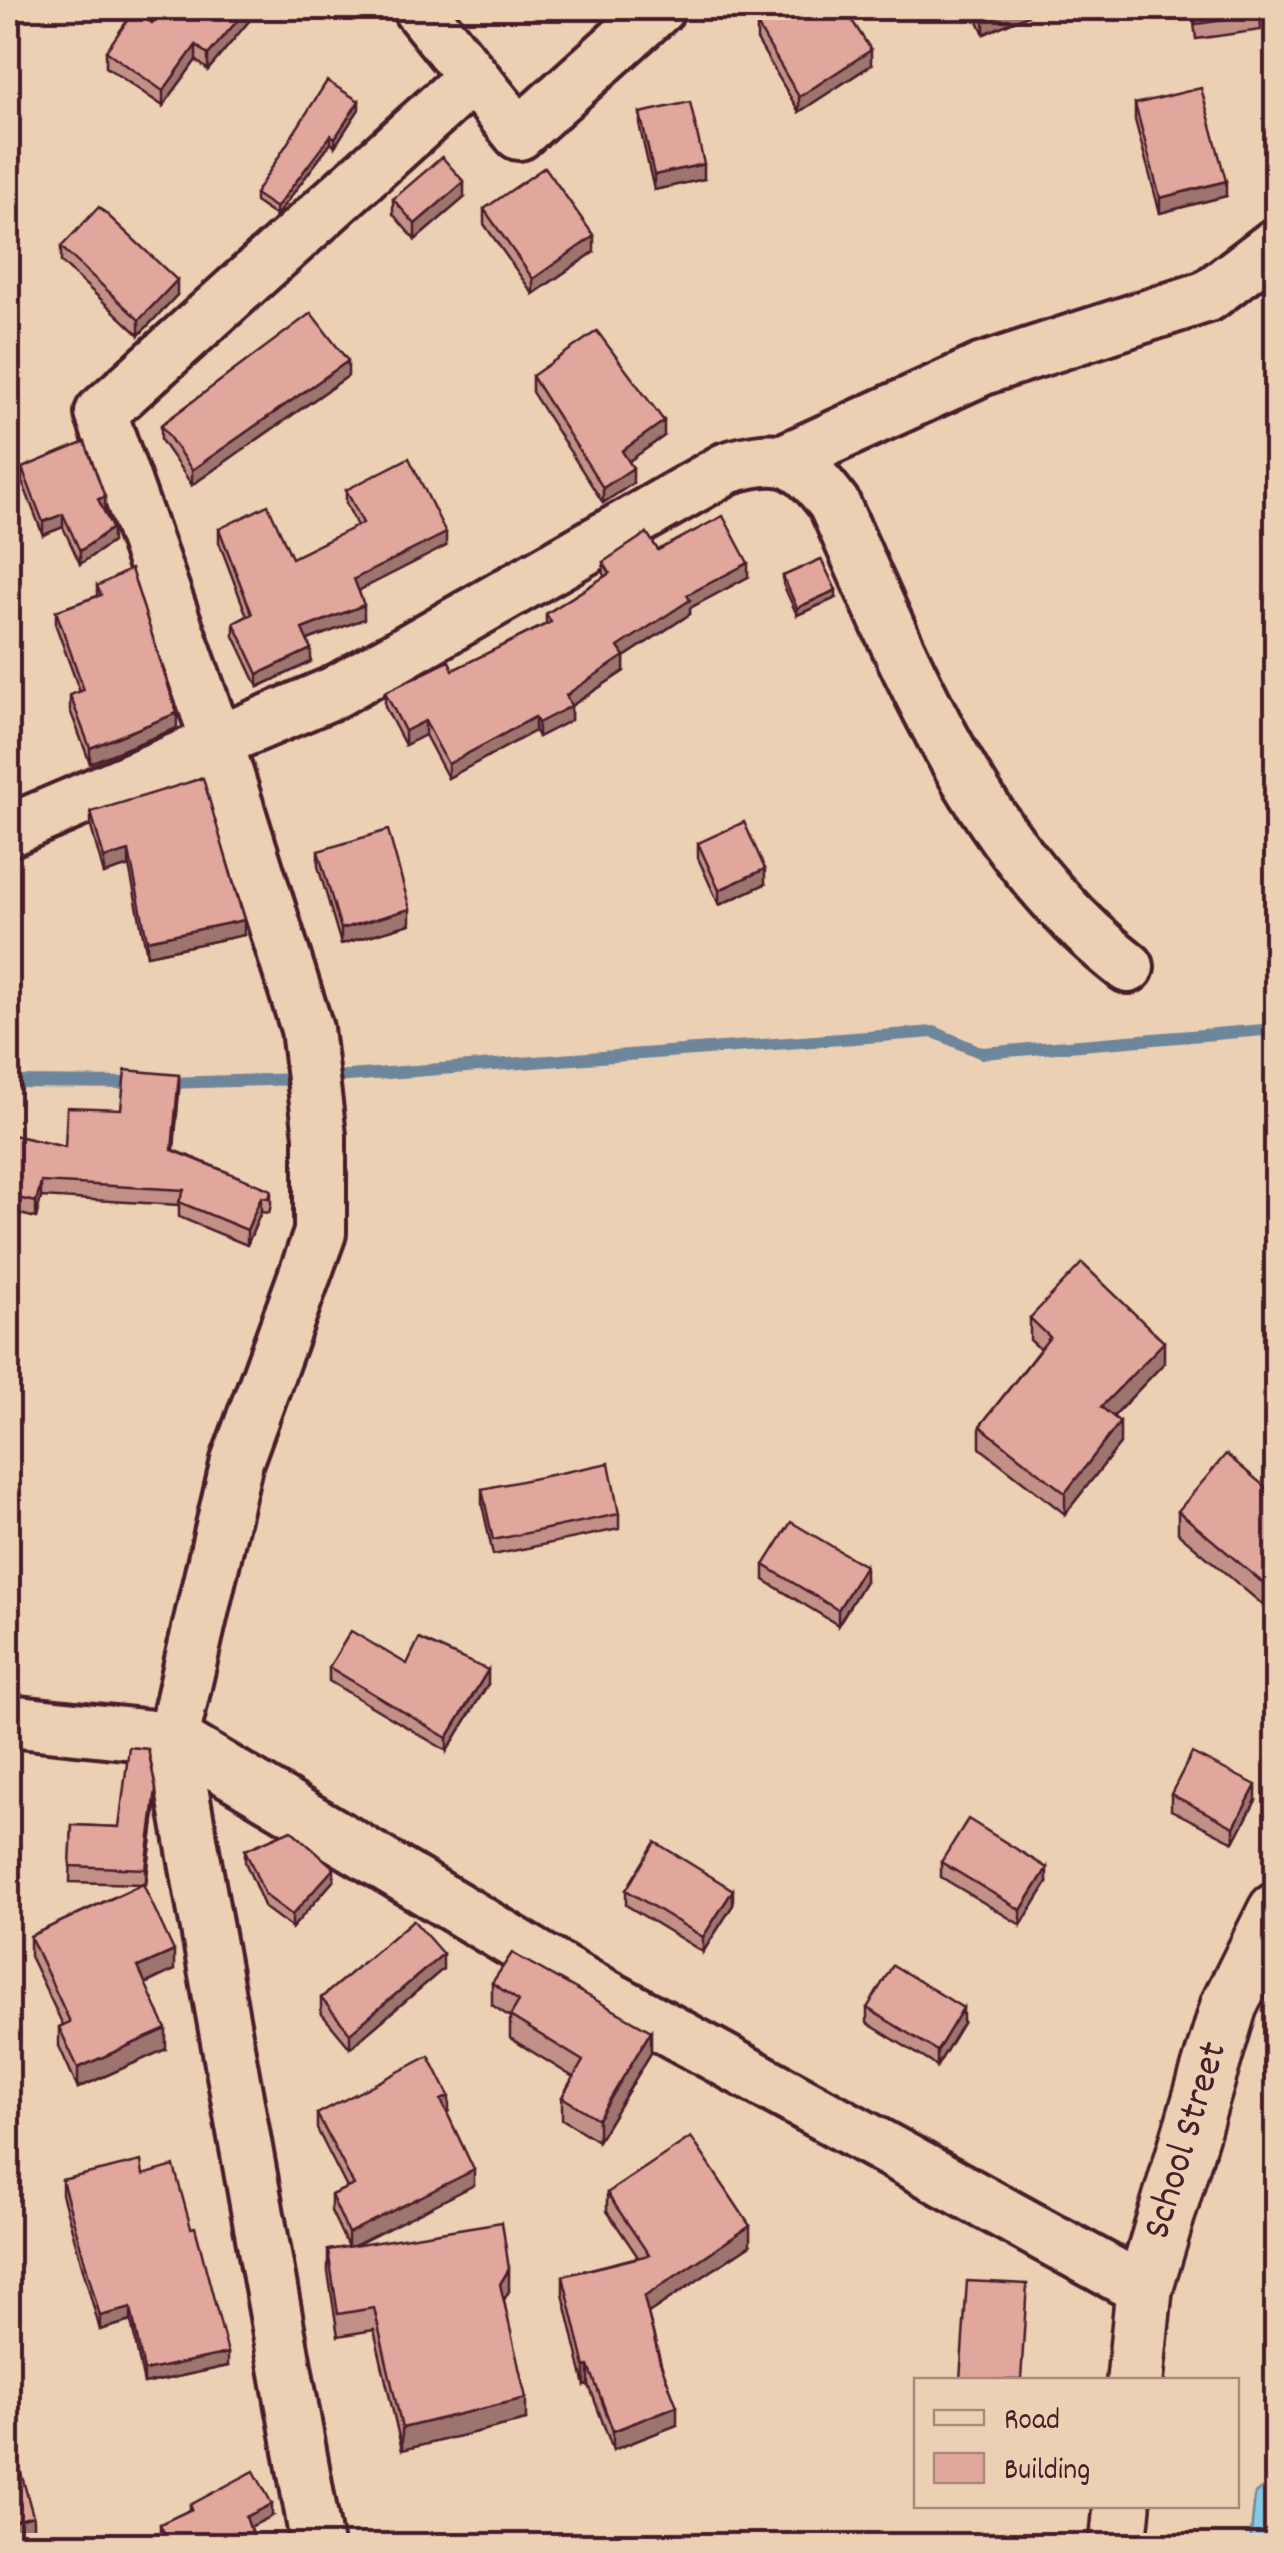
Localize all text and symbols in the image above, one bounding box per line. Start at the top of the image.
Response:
street label: School Street [1131,2035,1245,2247]
legend [914,2378,1239,2508]
text: Road [1004,2401,1060,2444]
text: Building [1004,2451,1090,2494]

